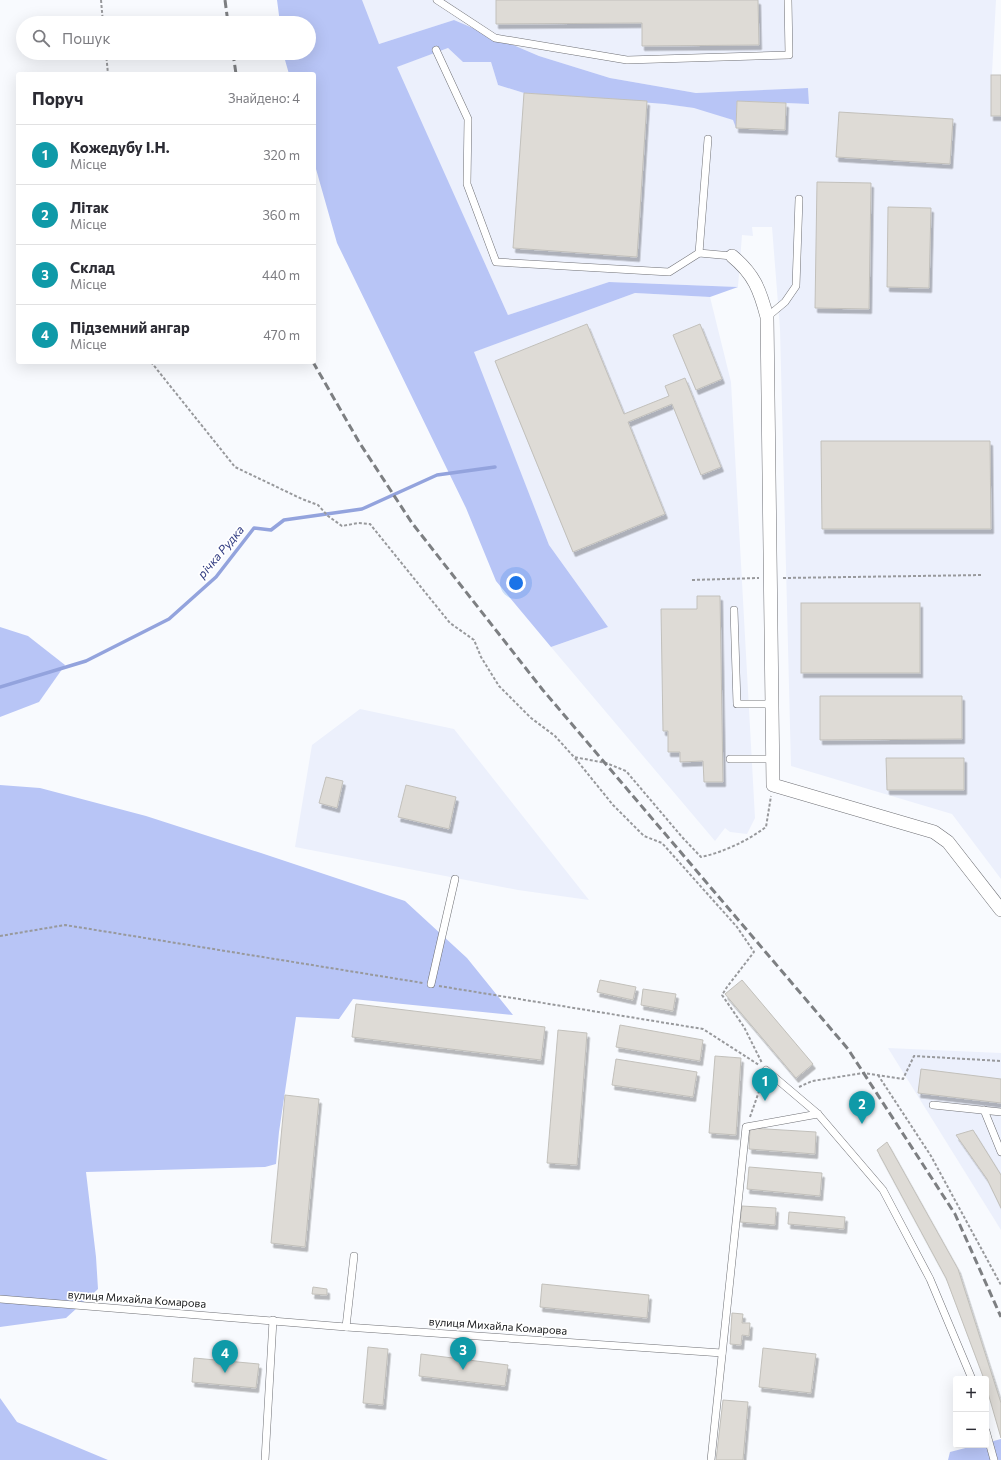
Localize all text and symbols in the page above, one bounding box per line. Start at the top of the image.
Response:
search box [16,16,316,60]
icon: search [30,27,52,49]
text: Пошук [62,29,110,47]
text: Поруч [32,88,83,109]
text: Знайдено: 4 [228,90,300,106]
text: Кожедубу І.Н. [70,138,170,156]
text: 1 [42,147,48,163]
text: 320 m [263,147,300,163]
text: Місце [70,156,107,172]
text: Літак [70,198,109,216]
text: 2 [41,207,49,223]
text: 360 m [262,207,300,223]
text: Місце [70,216,107,232]
text: Склад [70,258,115,276]
text: 3 [41,267,49,283]
text: 440 m [262,267,300,283]
text: Місце [70,276,107,292]
text: Підземний ангар [70,318,190,336]
text: 4 [41,327,49,343]
text: 470 m [263,327,300,343]
text: Місце [70,336,107,352]
water label: річка Рудка [194,522,246,581]
your location [506,573,526,593]
pin: 1 [752,1068,778,1101]
pin: 2 [849,1091,875,1124]
street label: вулиця Михайла Комарова [67,1287,207,1310]
street label: вулиця Михайла Комарова [428,1314,568,1337]
pin: 3 [450,1337,476,1370]
pin: 4 [212,1340,238,1373]
map controls [953,1376,989,1448]
button: + [953,1376,989,1412]
button: − [953,1412,989,1448]

